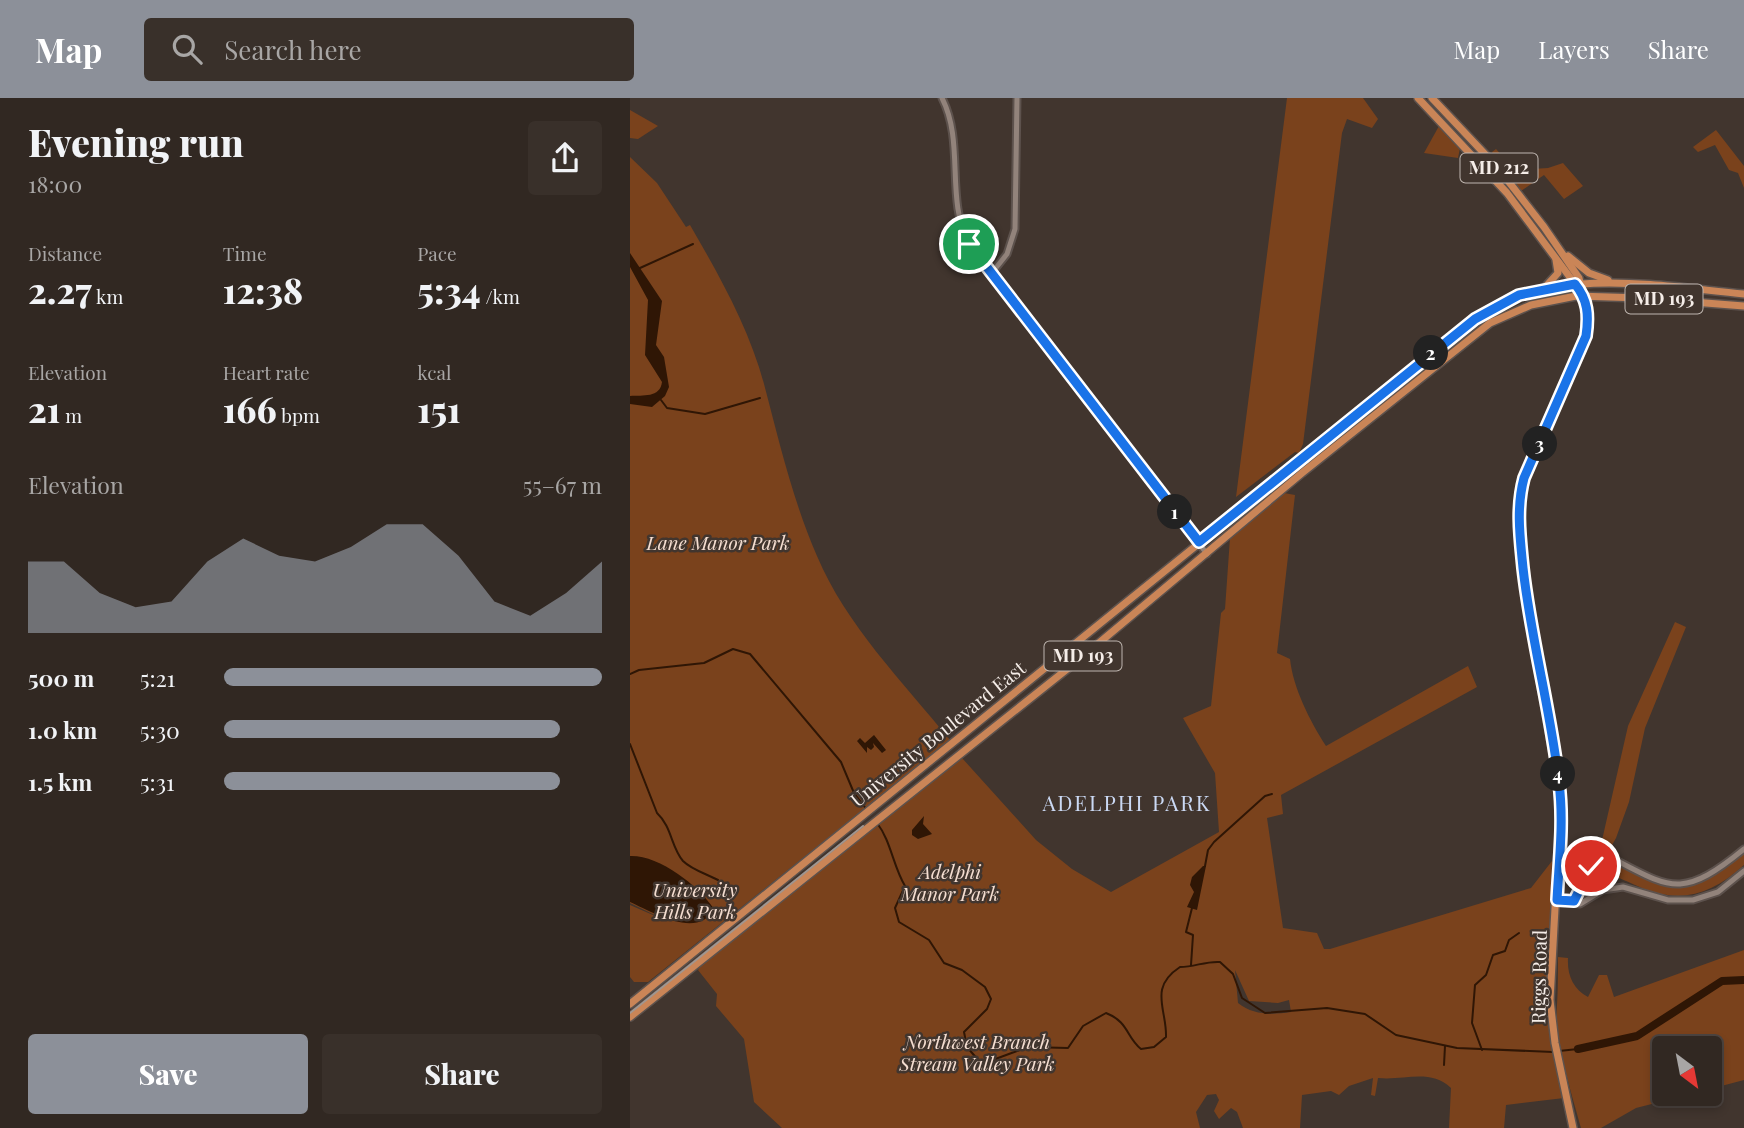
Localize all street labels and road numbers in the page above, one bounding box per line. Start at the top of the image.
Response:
road number: MD 212 [1460,154,1538,182]
road number: MD 193 [1626,284,1702,314]
road number: MD 193 [1044,642,1121,670]
street label: University Boulevard East [844,654,1031,812]
street label: Riggs Road [1524,930,1552,1024]

